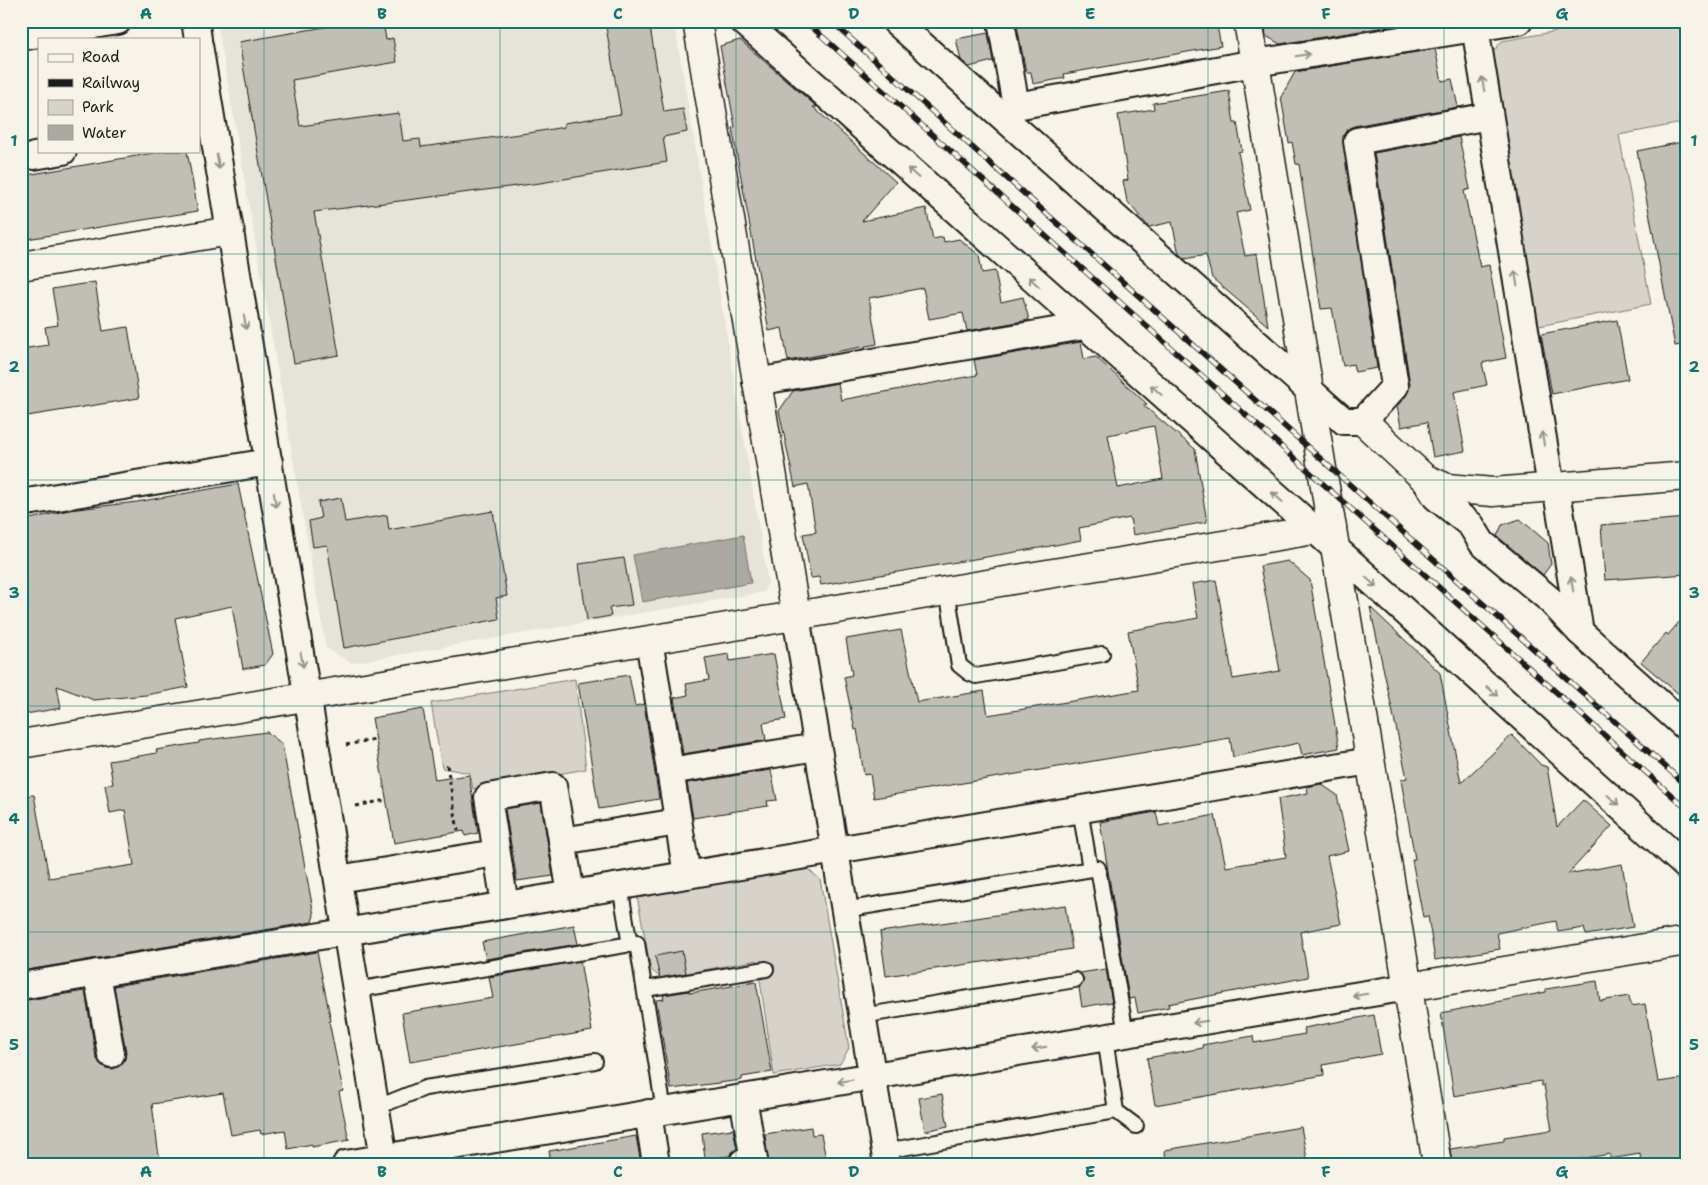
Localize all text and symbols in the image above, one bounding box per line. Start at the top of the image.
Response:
text: A [140,3,152,24]
text: B [377,3,387,24]
text: C [613,3,623,24]
text: D [848,3,860,24]
text: E [1085,3,1095,24]
text: F [1321,3,1331,24]
text: G [1556,3,1569,24]
legend [38,38,200,152]
text: Road [82,47,120,67]
one-way arrow [1295,50,1311,60]
text: Railway [82,73,140,93]
one-way arrow [1478,76,1488,92]
text: Park [82,97,114,117]
text: Water [82,123,126,143]
text: 1 [10,130,18,151]
text: 1 [1690,130,1698,151]
one-way arrow [214,154,224,170]
one-way arrow [907,167,920,179]
one-way arrow [1511,271,1521,287]
one-way arrow [1028,276,1041,287]
one-way arrow [241,314,251,330]
text: 2 [8,356,20,377]
text: 2 [1688,356,1700,377]
one-way arrow [1149,384,1162,395]
one-way arrow [1538,431,1548,447]
one-way arrow [1271,491,1284,503]
one-way arrow [271,492,281,508]
one-way arrow [1365,576,1378,588]
one-way arrow [1567,576,1577,592]
text: 3 [8,582,20,603]
text: 3 [1688,582,1700,603]
one-way arrow [298,652,308,668]
one-way arrow [1486,685,1499,697]
one-way arrow [1606,794,1619,806]
text: 4 [8,808,20,829]
text: 4 [1688,808,1700,829]
one-way arrow [1352,991,1368,1001]
one-way arrow [1192,1017,1208,1027]
text: 5 [9,1034,19,1055]
text: 5 [1689,1034,1699,1055]
one-way arrow [1032,1044,1048,1054]
one-way arrow [837,1076,853,1086]
text: A [140,1161,152,1182]
text: B [377,1161,387,1182]
text: C [613,1161,623,1182]
text: D [848,1161,860,1182]
text: E [1085,1161,1095,1182]
text: F [1321,1161,1331,1182]
text: G [1556,1161,1569,1182]

